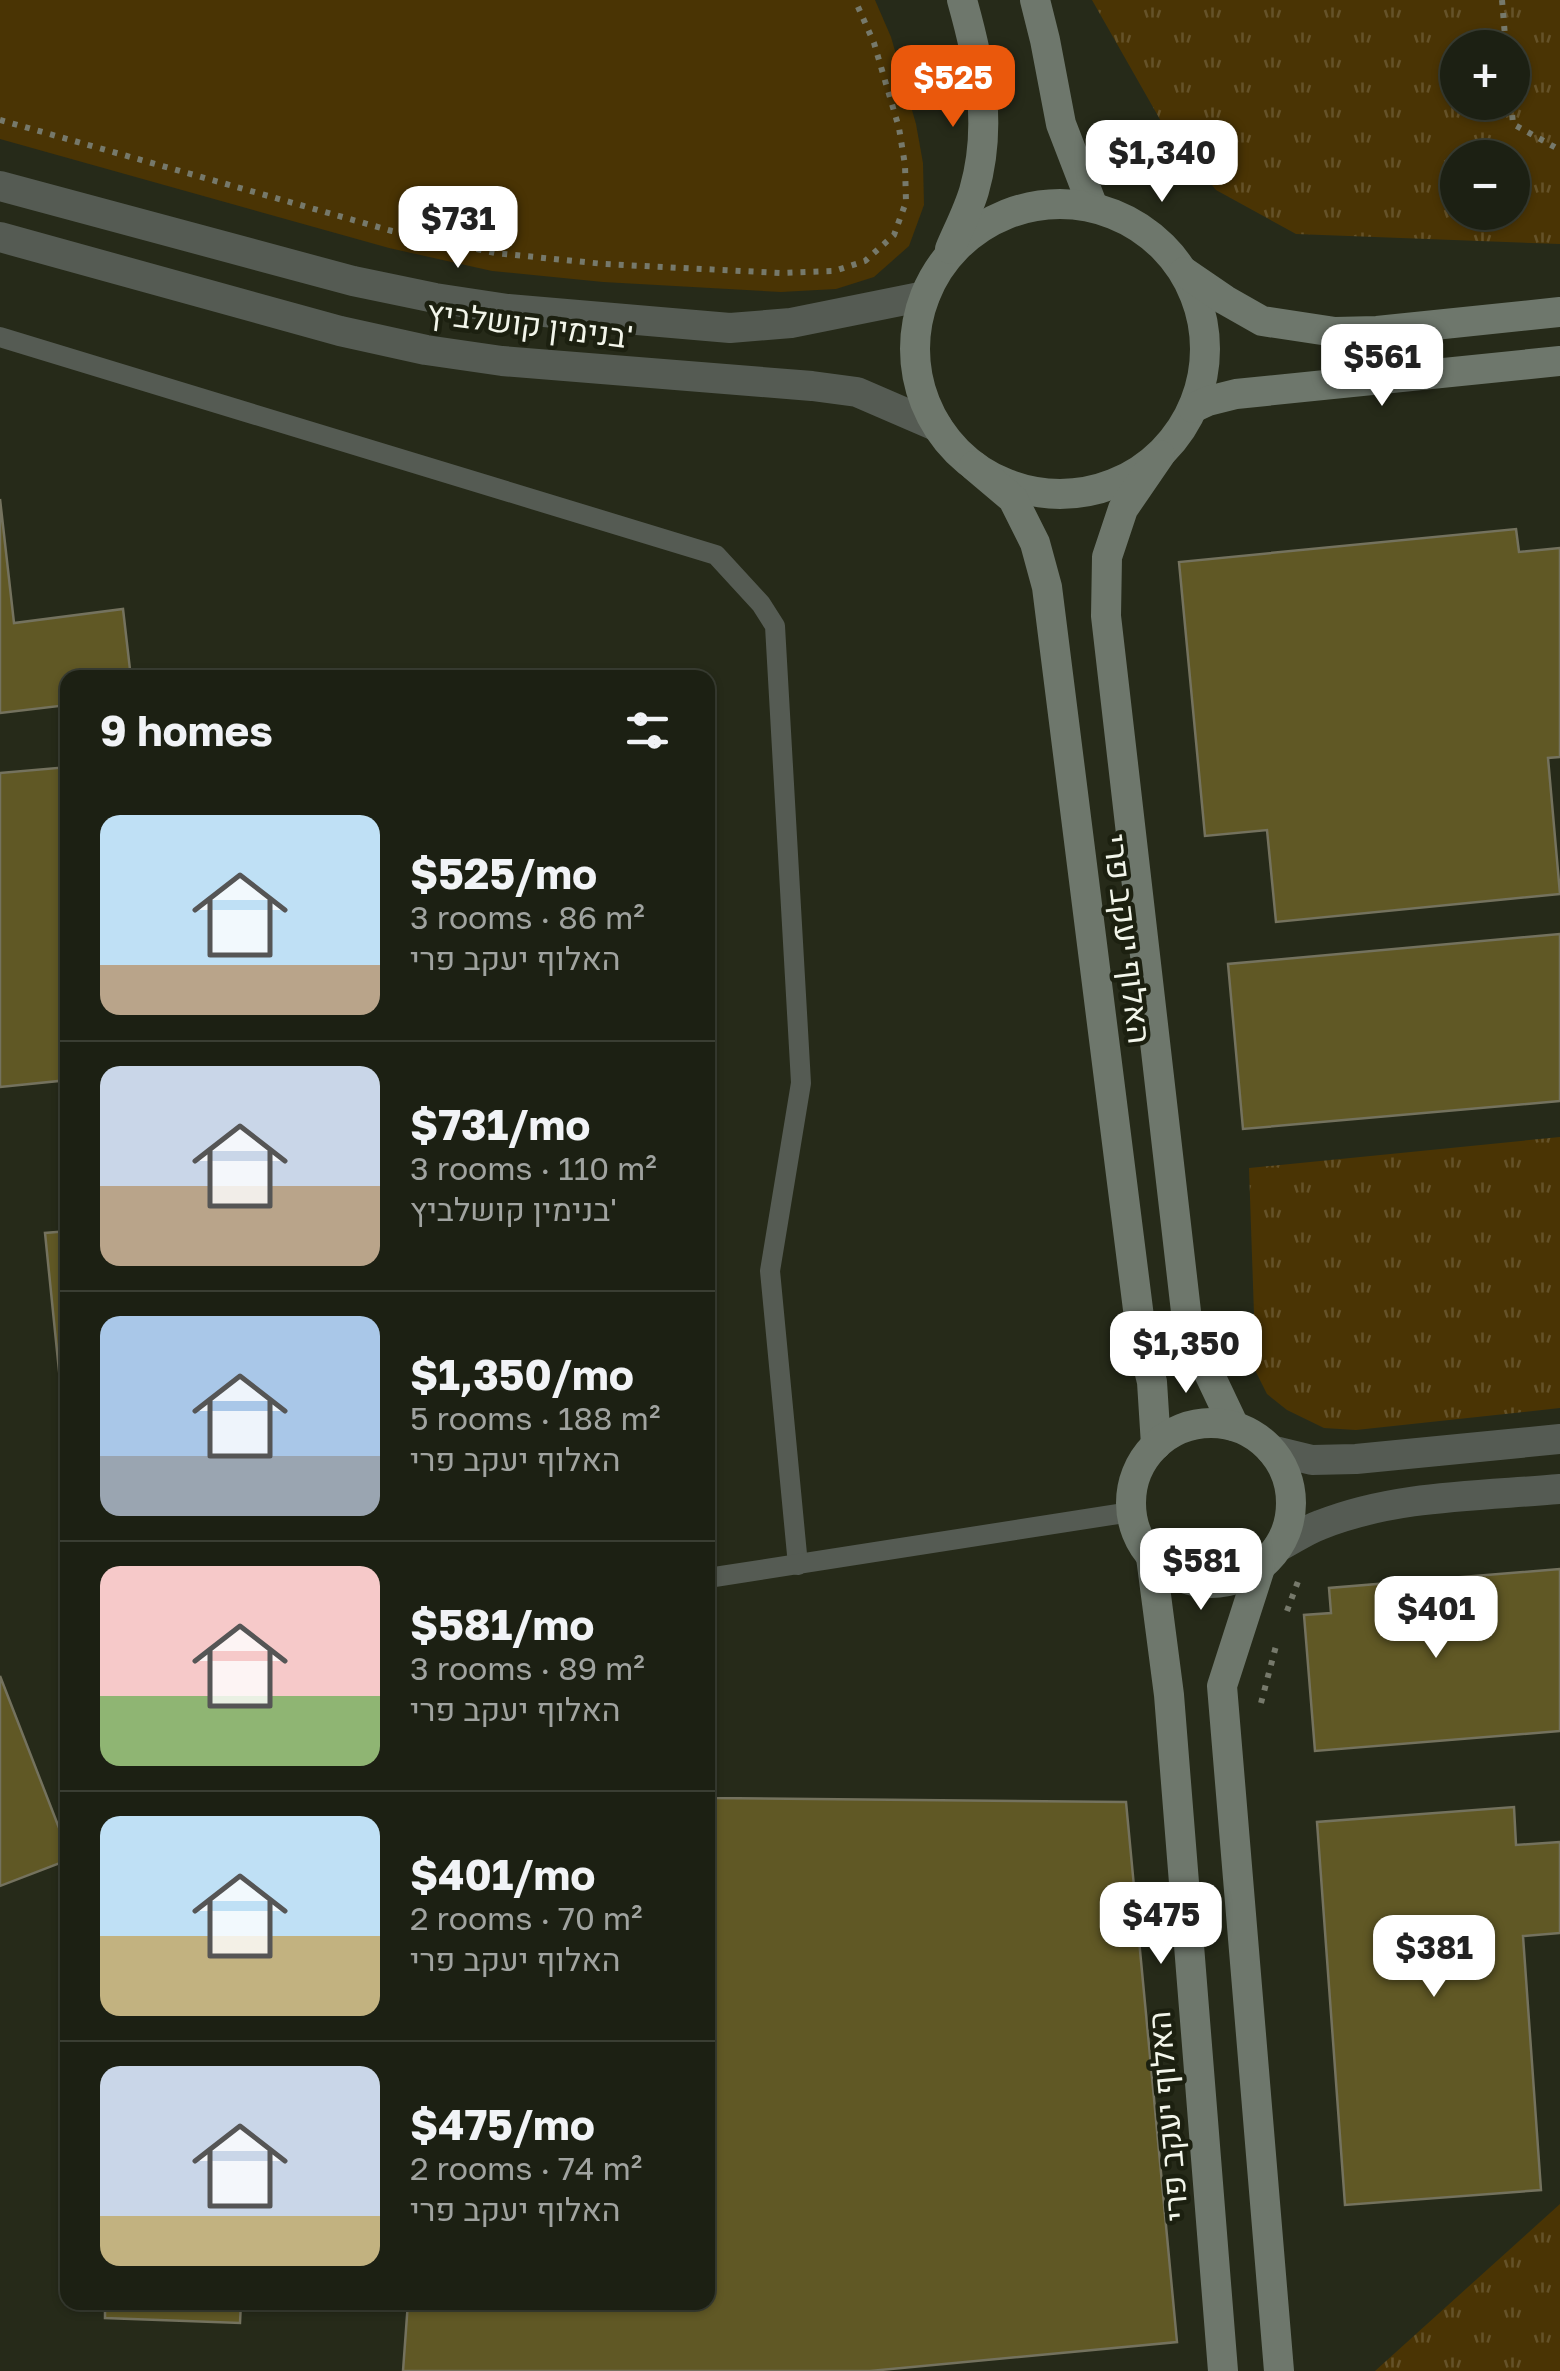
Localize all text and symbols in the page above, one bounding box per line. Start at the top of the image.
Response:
map controls [1440,30,1530,230]
button: + [1440,30,1530,120]
pin: $525 [894,45,1012,130]
text: $525 [913,58,993,96]
pin: $1,340 [1081,120,1243,205]
text: $1,340 [1108,133,1216,171]
button: − [1440,140,1530,230]
pin: $731 [399,186,517,271]
text: $731 [421,199,495,237]
street label: בנימין קושלביץ' [425,293,635,355]
pin: $561 [1323,324,1441,409]
text: $561 [1343,337,1421,375]
icon: filters [620,703,675,758]
text: 9 homes [100,705,273,755]
street label: האלוף יעקב פרי [1096,832,1160,1046]
text: $525/mo [410,848,597,898]
icon: home [180,855,300,975]
text: 3 rooms · 86 m² [410,898,645,936]
text: האלוף יעקב פרי [410,939,621,977]
text: $731/mo [410,1099,590,1149]
icon: home [180,1106,300,1226]
text: 3 rooms · 110 m² [410,1149,657,1187]
text: בנימין קושלביץ' [410,1190,617,1228]
pin: $1,350 [1105,1311,1267,1396]
text: $1,350 [1132,1324,1240,1362]
text: $1,350/mo [410,1349,634,1399]
icon: home [180,1356,300,1476]
text: 5 rooms · 188 m² [410,1399,660,1437]
text: האלוף יעקב פרי [410,1440,621,1478]
pin: $581 [1142,1528,1260,1613]
text: $581 [1162,1541,1240,1579]
pin: $401 [1377,1576,1495,1661]
text: $401 [1397,1589,1475,1627]
text: $581/mo [410,1599,594,1649]
icon: home [180,1606,300,1726]
text: 3 rooms · 89 m² [410,1649,645,1687]
text: האלוף יעקב פרי [410,1690,621,1728]
text: $401/mo [410,1849,595,1899]
icon: home [180,1856,300,1976]
pin: $475 [1102,1882,1220,1967]
text: $475 [1122,1895,1200,1933]
text: 2 rooms · 70 m² [410,1899,643,1937]
pin: $381 [1375,1915,1493,2000]
text: $381 [1395,1928,1473,1966]
text: האלוף יעקב פרי [410,1940,621,1978]
street label: האלוף יעקב פרי [1139,2010,1195,2223]
text: $475/mo [410,2099,595,2149]
icon: home [180,2106,300,2226]
text: 2 rooms · 74 m² [410,2149,642,2187]
text: האלוף יעקב פרי [410,2190,621,2228]

